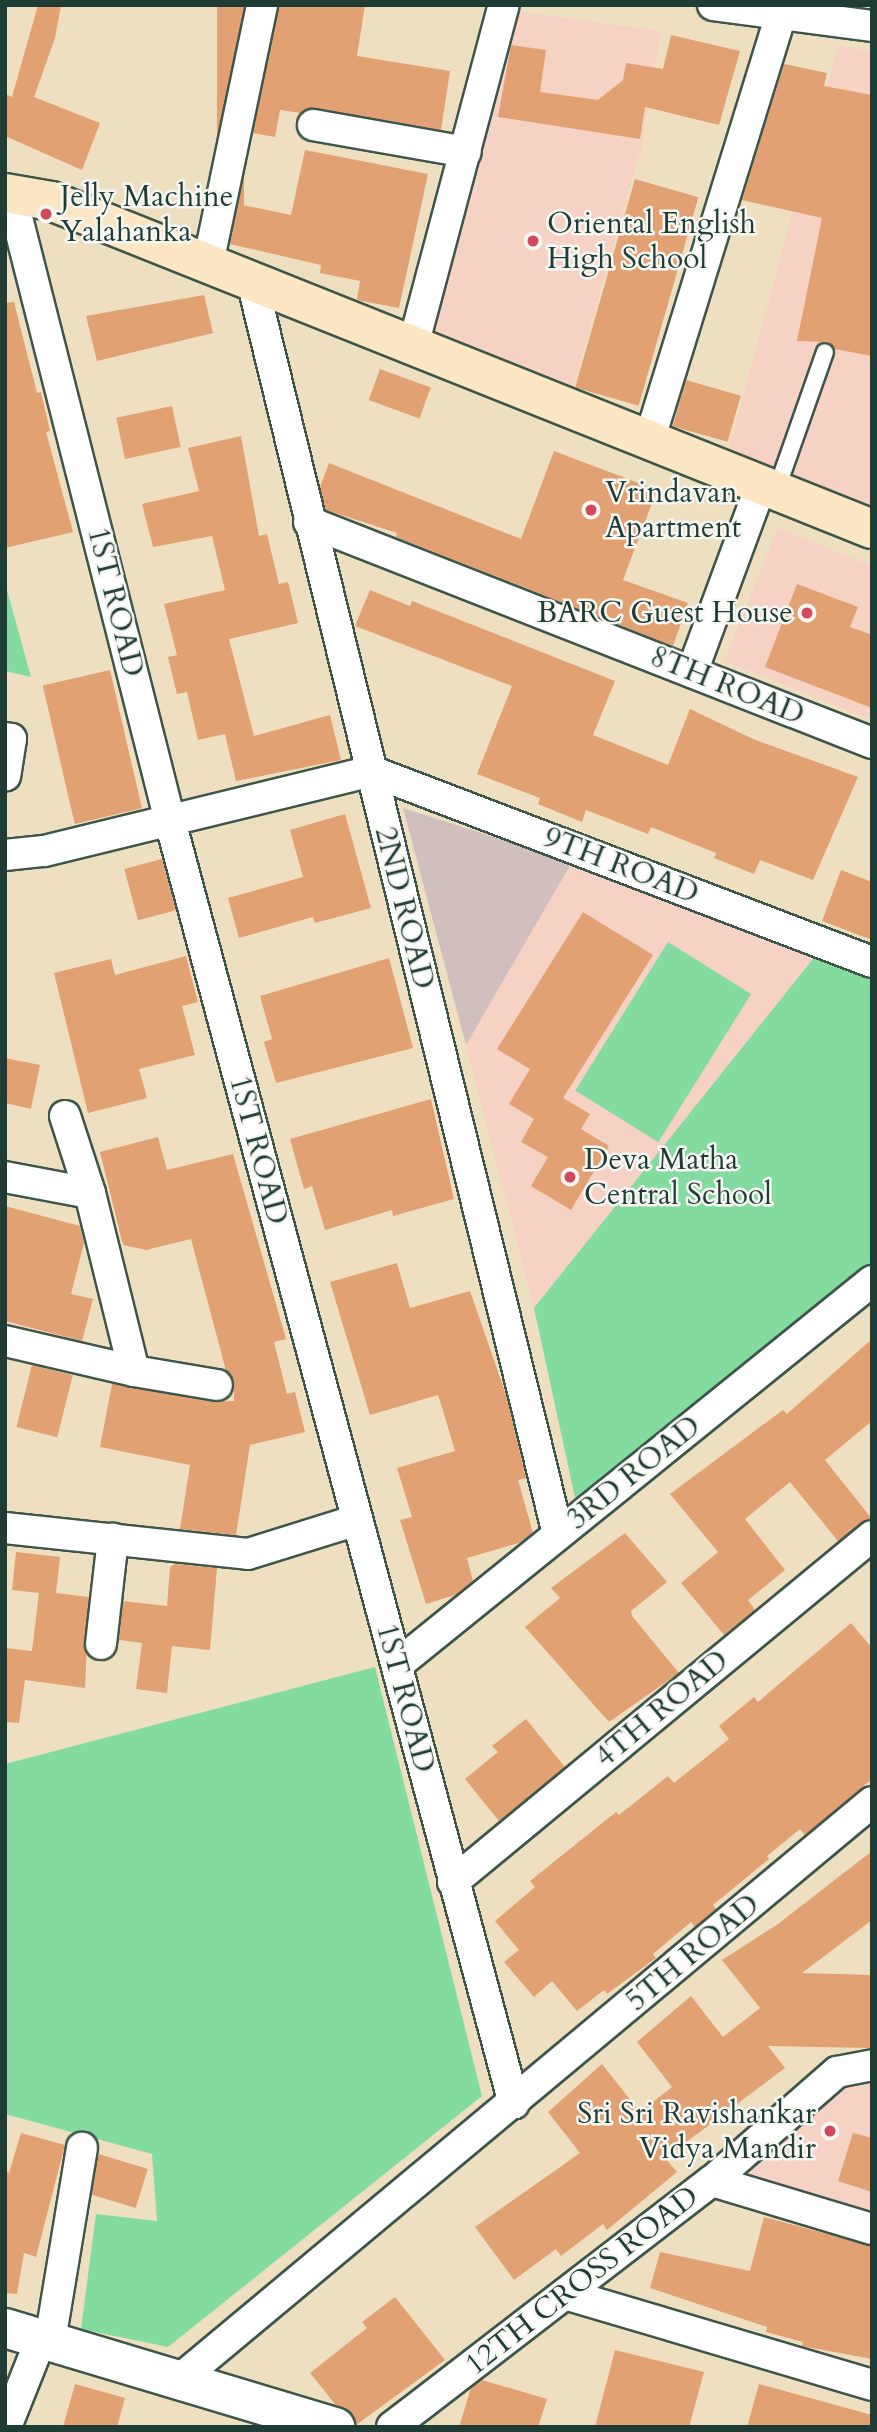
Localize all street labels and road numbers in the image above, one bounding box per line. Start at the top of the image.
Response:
street label: 1ST ROAD [79,523,151,681]
street label: 8TH ROAD [645,639,809,733]
street label: 9TH ROAD [538,820,704,912]
street label: 2ND ROAD [366,823,442,993]
street label: 1ST ROAD [221,1072,295,1228]
street label: 3RD ROAD [560,1408,708,1538]
street label: 1ST ROAD [368,1620,442,1776]
street label: 4TH ROAD [588,1643,736,1775]
street label: 5TH ROAD [619,1887,767,2019]
street label: 12TH CROSS ROAD [458,2179,706,2383]

